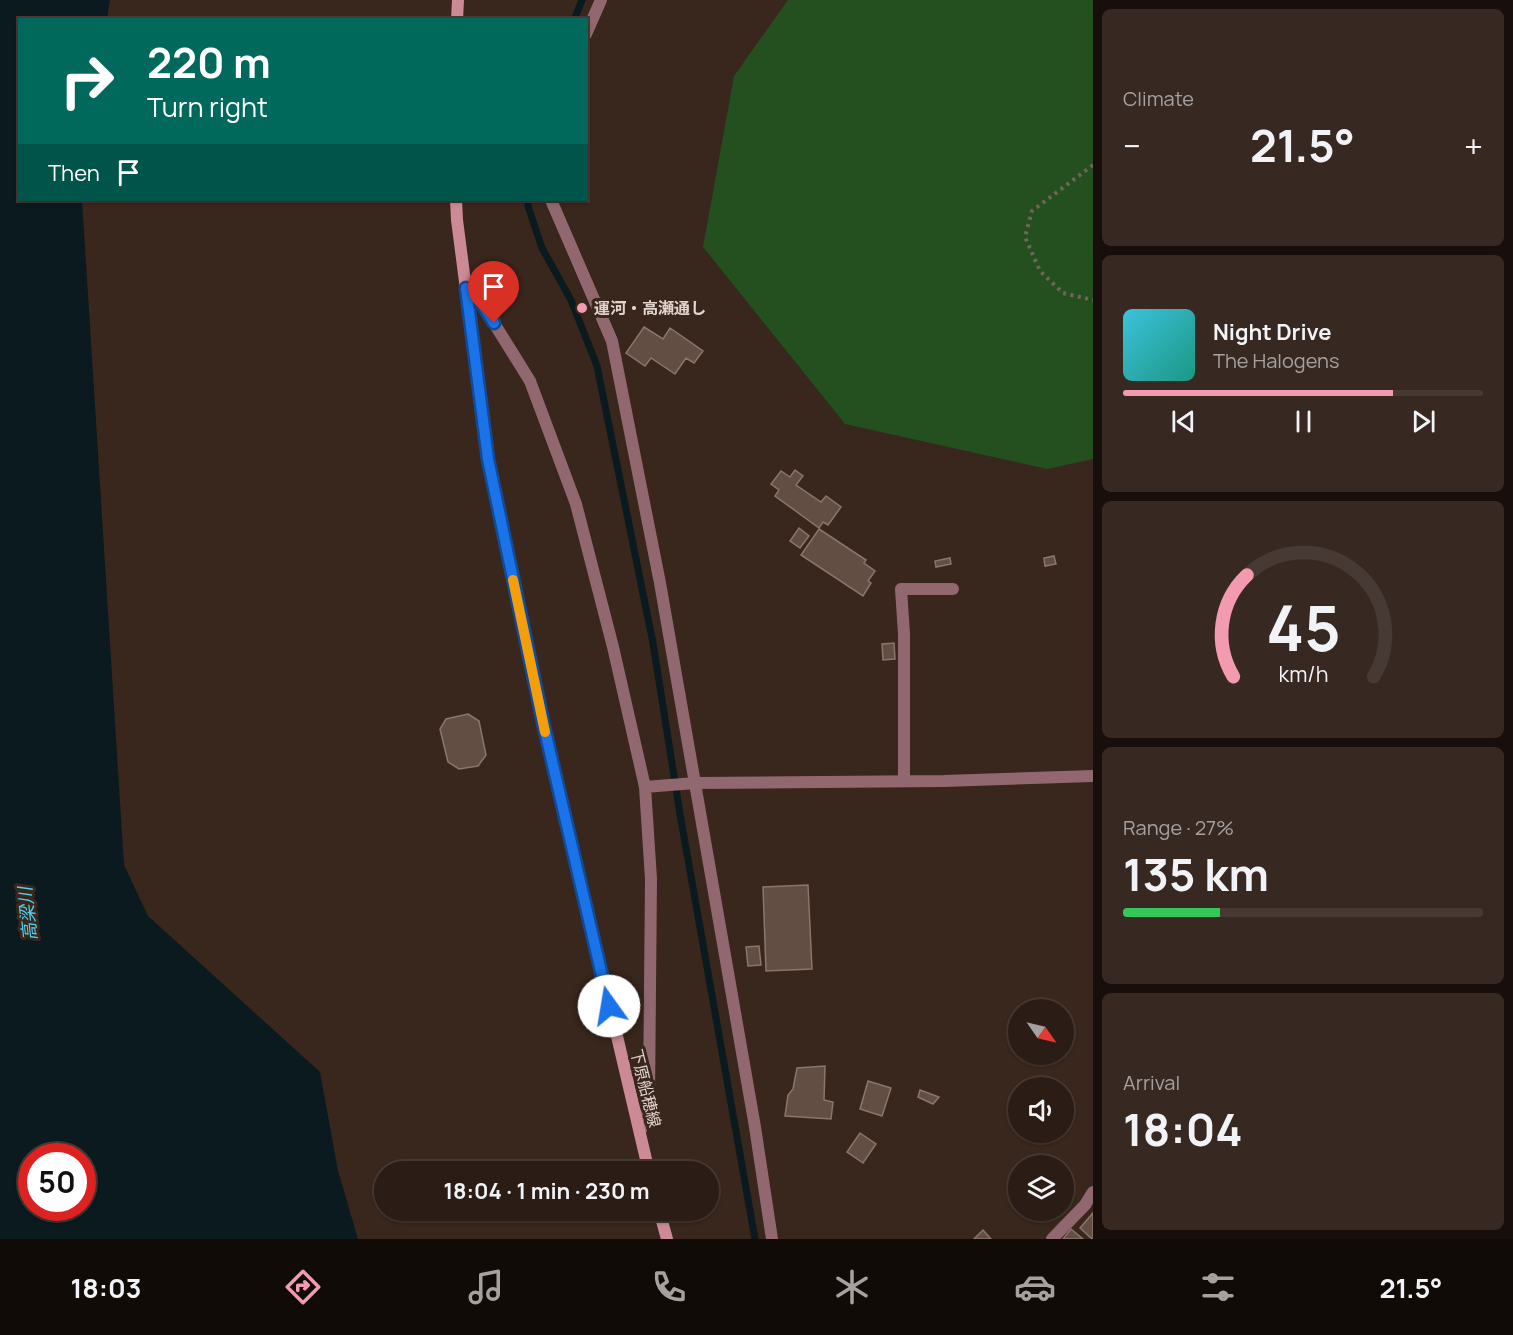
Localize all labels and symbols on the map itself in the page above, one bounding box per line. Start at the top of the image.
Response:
pin [468,261,519,323]
place label: 運河・高瀬通し [594,297,706,319]
marker: 運河・高瀬通し [575,301,589,315]
water label: 高梁川 [12,884,42,942]
position arrow [577,974,641,1038]
north arrow [1008,999,1074,1065]
street label: 下原船穂線 [626,1047,666,1129]
speed limit sign: 50 [18,1143,96,1221]

